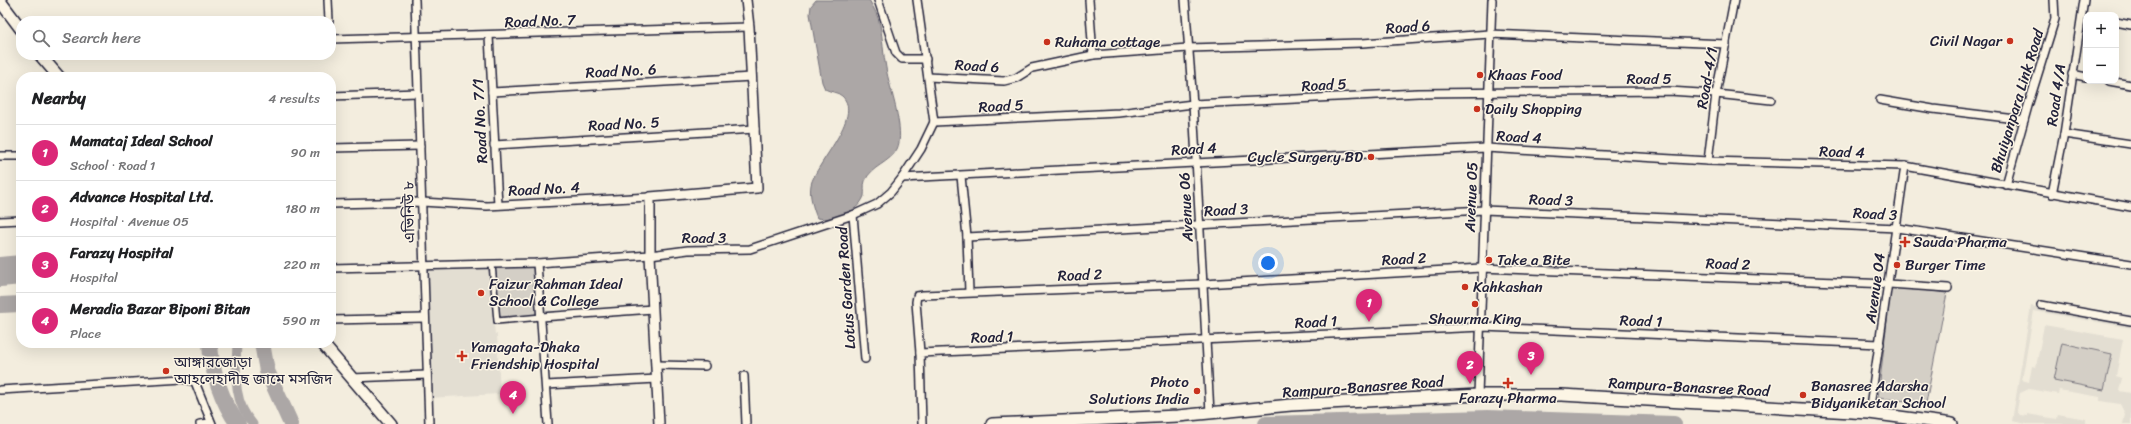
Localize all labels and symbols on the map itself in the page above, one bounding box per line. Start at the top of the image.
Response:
street label: Road No. 7 [504,7,577,35]
street label: Road 6 [1385,12,1431,42]
street label: Bhuiyanpara Link Road [1983,25,2052,176]
place label: Civil Nagar [1930,28,2003,54]
place label: Ruhama cottage [1055,29,1160,55]
marker: Civil Nagar [2005,36,2015,46]
marker: Ruhama cottage [1042,37,1052,47]
street label: Road-4/1 [1689,45,1725,111]
street label: Road 6 [954,52,1000,80]
street label: Road No. 6 [585,56,657,86]
place label: Khaas Food [1488,62,1563,88]
street label: Road 4/A [2039,62,2073,128]
street label: Road 5 [1626,66,1672,92]
marker: Khaas Food [1475,70,1485,80]
street label: Road 5 [1301,71,1347,99]
street label: Road No. 7/1 [465,78,495,164]
street label: Road 5 [978,92,1024,120]
place label: Daily Shopping [1485,96,1582,122]
marker: Daily Shopping [1472,104,1482,114]
street label: Road No. 5 [588,109,660,139]
street label: Road 4 [1496,123,1542,151]
street label: Road 4 [1171,135,1217,163]
street label: Road 4 [1819,138,1865,166]
place label: Cycle Surgery BD [1248,144,1363,170]
marker: Cycle Surgery BD [1366,152,1376,162]
street label: Avenue 05 [1457,161,1485,234]
street label: Avenue 06 [1171,171,1201,244]
street label: Road No. 4 [507,174,581,204]
street label: এভিনিউ ৮ [395,181,423,243]
street label: Road 3 [1528,186,1574,214]
street label: Road 3 [1203,196,1249,224]
street label: Road 3 [1852,200,1898,228]
street label: Road 3 [682,225,726,251]
street label: Lotus Garden Road [829,225,863,350]
place label: Sauda Pharma [1913,229,2007,255]
marker: Sauda Pharma [1900,237,1910,247]
street label: Road 2 [1381,245,1427,273]
place label: Take a Bite [1497,247,1571,273]
street label: Road 2 [1705,250,1751,278]
street label: Avenue 04 [1857,251,1893,326]
place label: Burger Time [1905,252,1986,278]
your location [1258,253,1278,273]
marker: Take a Bite [1484,255,1494,265]
marker: Burger Time [1892,260,1902,270]
street label: Road 2 [1057,261,1103,289]
place label: Faizur Rahman Ideal School & College [489,271,623,314]
place label: Kahkashan [1473,274,1543,300]
marker: Kahkashan [1460,282,1470,292]
marker: Faizur Rahman Ideal School & College [476,288,486,298]
pin: 1 [1356,289,1382,322]
marker: Shawrma King [1470,299,1480,309]
place label: Shawrma King [1428,306,1522,332]
street label: Road 1 [1619,307,1663,335]
street label: Road 1 [1294,308,1338,336]
street label: Road 1 [970,323,1014,351]
place label: Yamagata-Dhaka Friendship Hospital [471,334,600,377]
pin: 3 [1518,342,1544,375]
place label: আঙ্গারজোড়া আহলেহাদীছ জামে মসজিদ [173,349,333,392]
marker: Yamagata-Dhaka Friendship Hospital [456,350,468,362]
pin: 2 [1457,351,1483,384]
marker: আঙ্গারজোড়া আহলেহাদীছ জামে মসজিদ [161,366,171,376]
street label: Rampura-Banasree Road [1282,368,1446,406]
place label: Photo Solutions India [1089,369,1189,412]
street label: Rampura-Banasree Road [1608,370,1771,404]
place label: Banasree Adarsha Bidyaniketan School [1811,373,1947,416]
marker: Farazy Pharma [1503,378,1513,388]
pin: 4 [500,381,526,414]
place label: Farazy Pharma [1459,385,1557,411]
marker: Photo Solutions India [1192,386,1202,396]
marker: Banasree Adarsha Bidyaniketan School [1798,390,1808,400]

